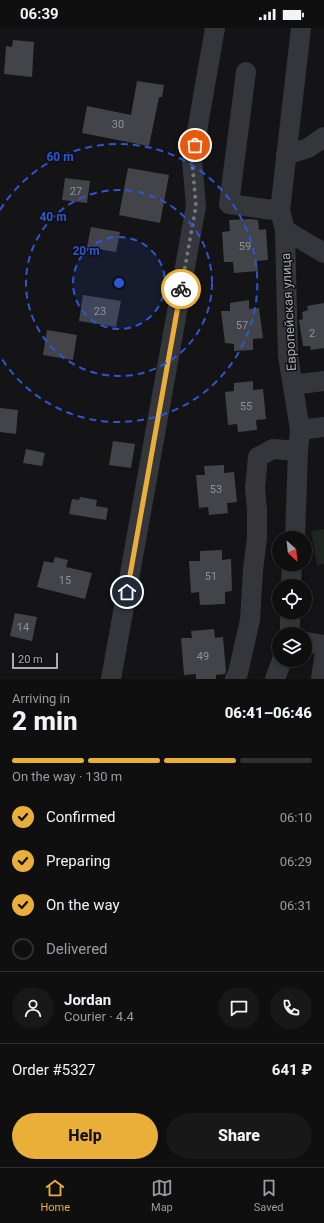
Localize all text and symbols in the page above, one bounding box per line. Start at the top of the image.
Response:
text: 06:39 [20,5,59,23]
house number: 30 [112,118,124,131]
pin [178,128,212,162]
icon: bag [184,134,206,156]
text: 60 m [46,150,74,164]
house number: 27 [70,185,82,198]
text: 40 m [39,210,67,224]
house number: 59 [239,240,251,253]
text: 20 m [72,244,100,258]
street label: Европейская улица [278,252,299,371]
courier [161,269,201,309]
centre of rings [112,276,126,290]
icon: bike [170,278,192,300]
house number: 23 [94,305,106,318]
house number: 57 [236,319,248,332]
house number: 2 [309,327,315,340]
house number: 55 [240,400,252,413]
house number: 53 [210,483,222,496]
north arrow [272,531,312,571]
map controls [272,531,312,667]
house number: 51 [205,570,217,583]
house number: 15 [59,574,71,587]
pin [110,575,144,609]
button: locate [272,579,312,619]
icon: home [116,581,138,603]
house number: 14 [17,621,29,634]
button: layers [272,627,312,667]
house number: 49 [197,650,209,663]
scale bar [12,651,58,670]
text: 20 m [18,653,43,666]
text: Arriving in [12,691,70,706]
text: 06:41–06:46 [225,704,312,722]
text: 2 min [12,706,78,736]
text: On the way · 130 m [12,769,122,784]
icon: check [12,806,34,828]
text: Confirmed [46,808,116,826]
text: 06:10 [280,810,312,825]
icon: check [12,850,34,872]
text: Preparing [46,852,110,870]
text: 06:29 [280,854,312,869]
icon: check [12,894,34,916]
text: On the way [46,896,120,914]
text: 06:31 [280,898,312,913]
text: Delivered [46,940,108,958]
button: person [12,987,54,1029]
button: chat [218,987,260,1029]
button: phone [270,987,312,1029]
text: Jordan [64,991,111,1009]
text: Courier · 4.4 [64,1009,134,1024]
text: Order #5327 [12,1061,95,1079]
text: 641 ₽ [272,1061,312,1079]
button: Help [12,1113,158,1159]
button: Share [166,1113,312,1159]
tab: Home [40,1177,70,1214]
tab: Map [151,1177,173,1214]
tab: Saved [254,1177,284,1214]

